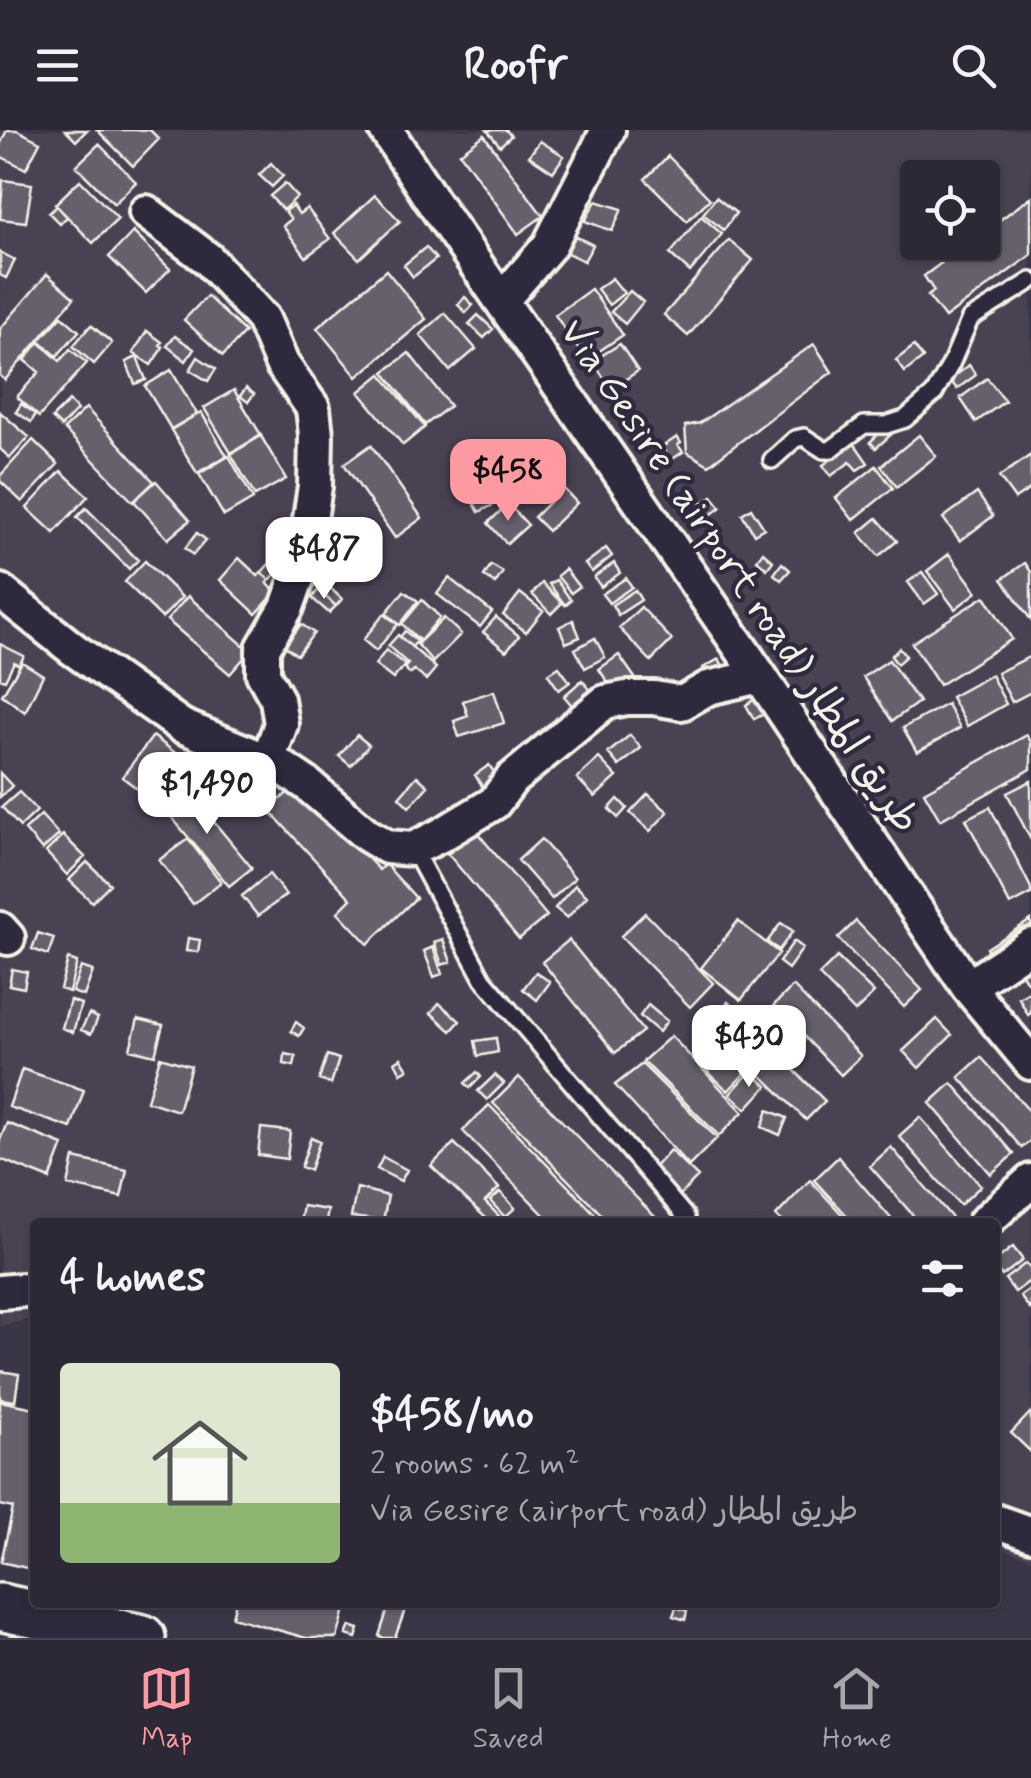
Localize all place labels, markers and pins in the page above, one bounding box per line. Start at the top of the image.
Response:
pin: $458 [449,439,567,524]
pin: $487 [265,517,383,602]
pin: $1,490 [126,752,288,837]
pin: $430 [690,1005,808,1090]

